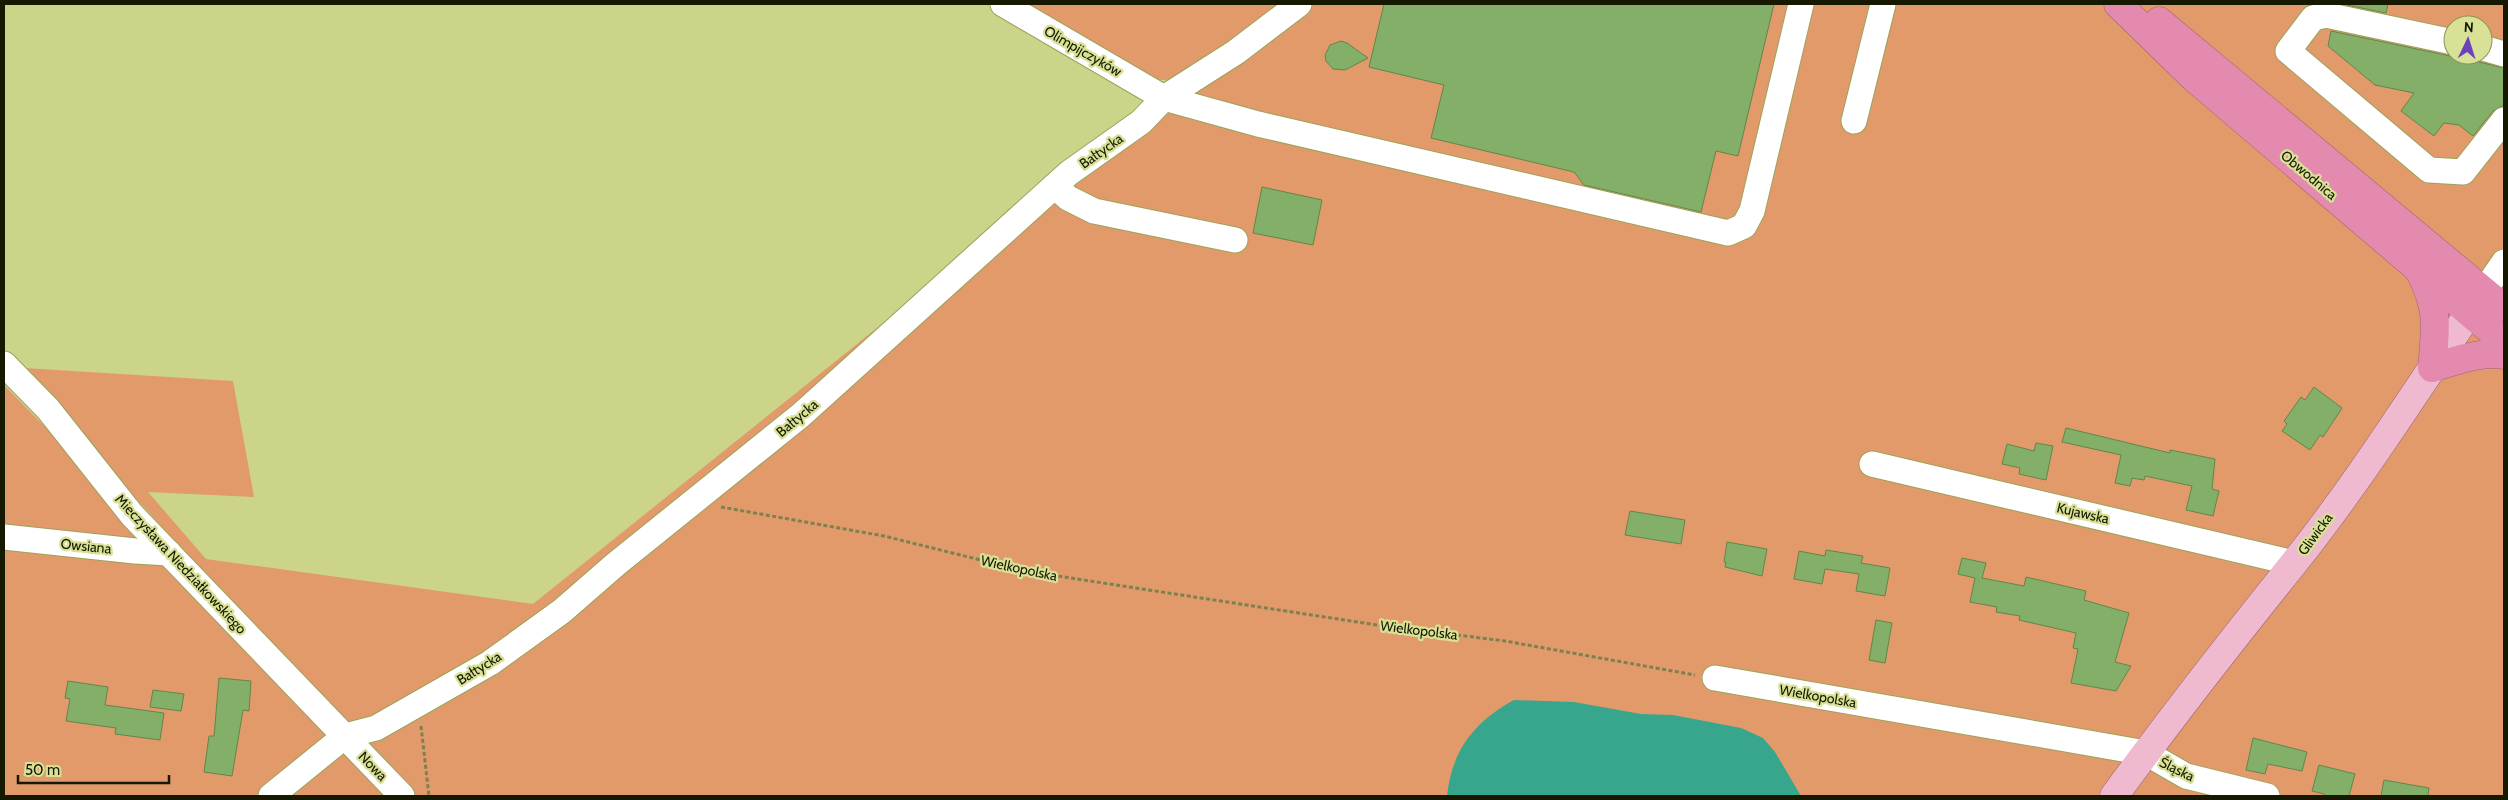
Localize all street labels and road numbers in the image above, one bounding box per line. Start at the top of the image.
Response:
street label: Olimpijczyków [1041,22,1125,80]
street label: Bałtycka [1076,129,1127,173]
street label: Obwodnica [2277,146,2341,204]
street label: Bałtycka [772,395,822,441]
street label: Mieczysława Niedziałkowskiego [111,490,251,638]
street label: Kujawska [2055,498,2111,528]
street label: Gliwicka [2294,509,2337,559]
street label: Owsiana [60,534,113,558]
street label: Wielkopolska [979,551,1059,585]
street label: Wielkopolska [1379,616,1459,644]
street label: Bałtycka [453,647,505,689]
street label: Wielkopolska [1778,680,1858,712]
street label: Nowa [355,747,392,785]
street label: Śląska [2156,753,2198,785]

